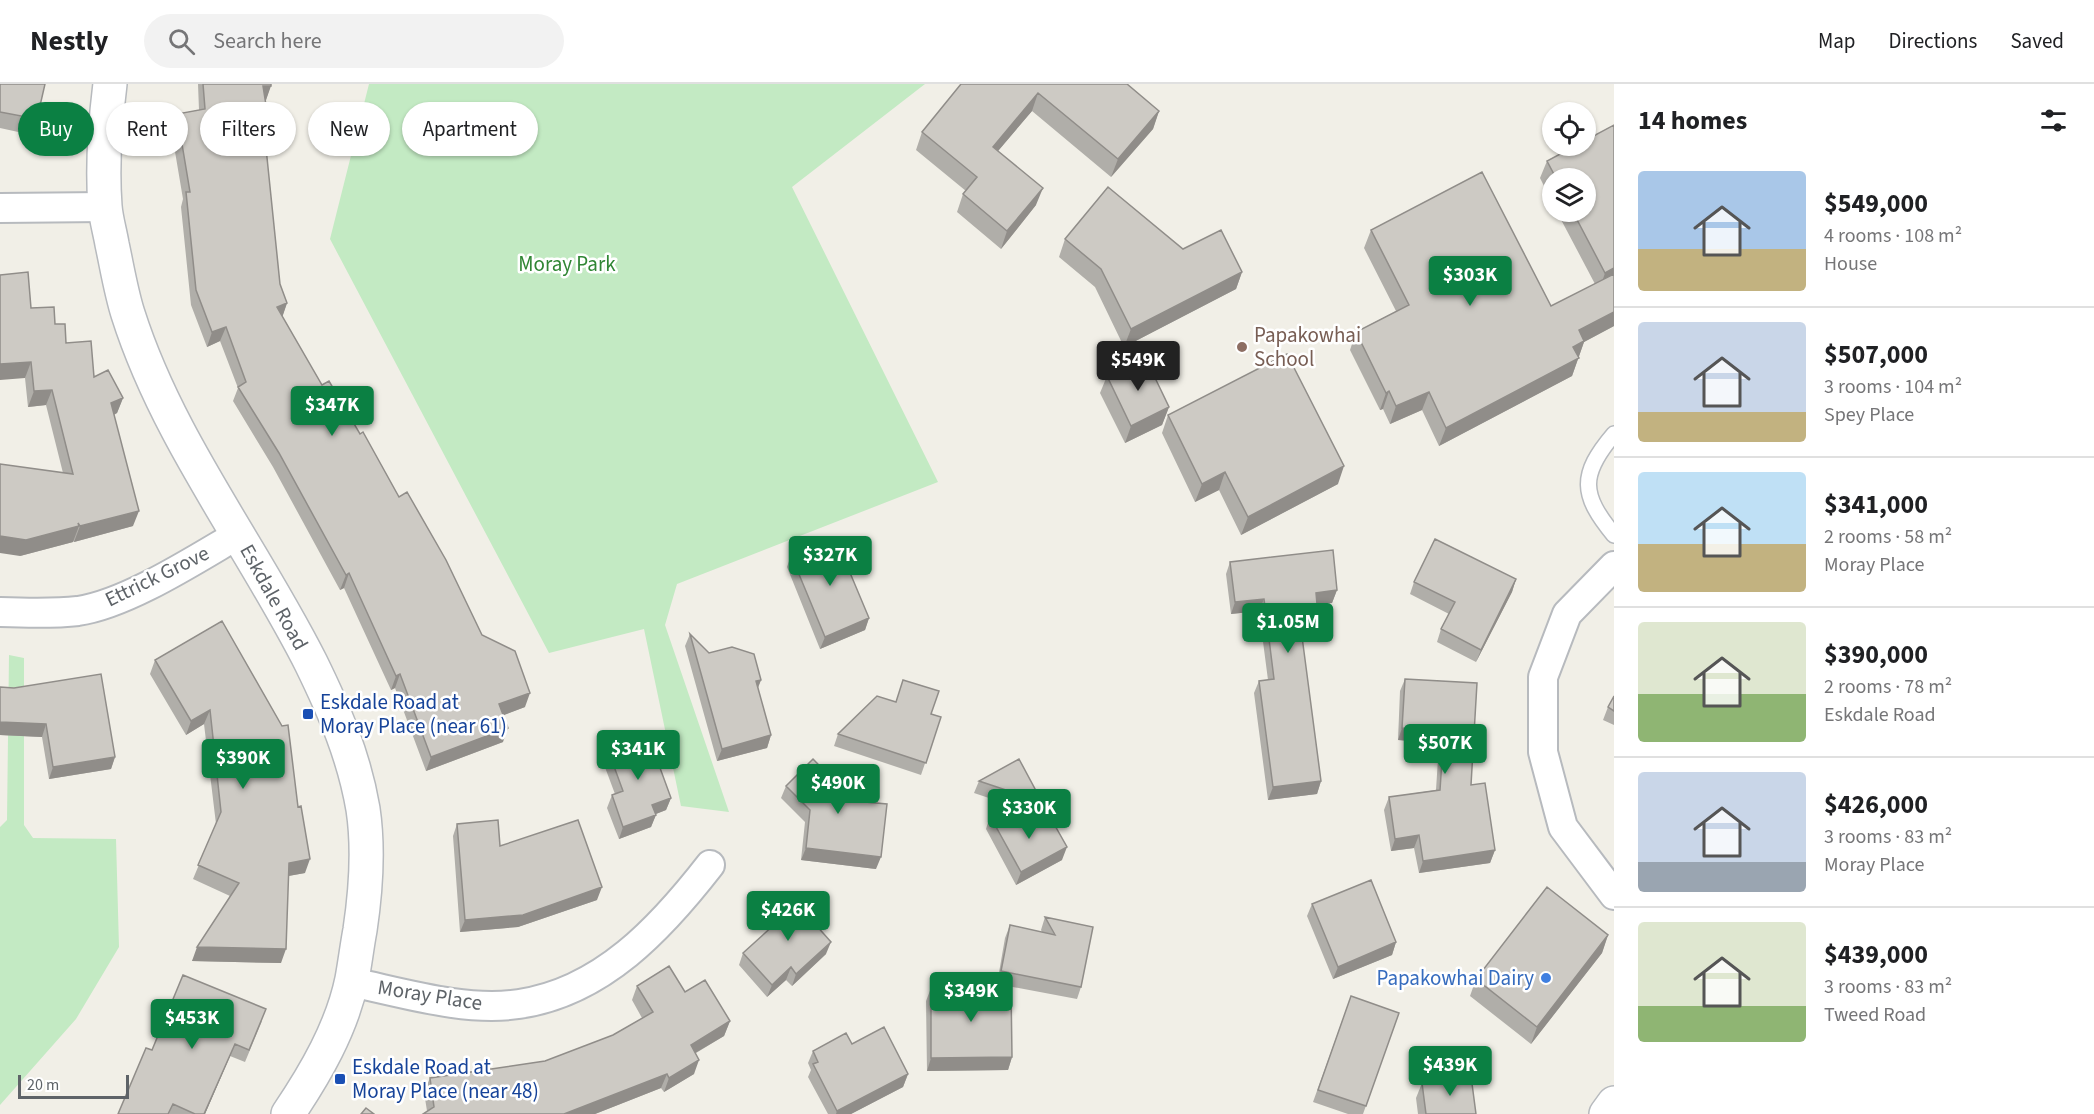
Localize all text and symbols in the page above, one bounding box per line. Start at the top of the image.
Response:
search box [144,14,564,68]
text: Nestly [30,21,108,61]
icon: search [165,25,198,58]
text: Search here [213,25,322,57]
text: Map [1818,26,1856,56]
text: Directions [1889,26,1977,56]
text: Saved [2010,26,2064,56]
chip: Buy [18,102,94,156]
chip: Rent [106,102,188,156]
chip: Filters [200,102,296,156]
chip: New [308,102,390,156]
chip: Apartment [402,102,538,156]
map controls [1542,102,1596,222]
button: locate [1542,102,1596,156]
text: 14 homes [1638,102,1747,139]
icon: filters [2037,104,2070,137]
button: layers [1542,168,1596,222]
text: $549,000 [1824,185,1928,222]
icon: home [1686,195,1758,267]
text: 4 rooms · 108 m² [1824,222,1962,250]
park label: Moray Park [518,249,616,279]
text: House [1824,250,1877,278]
pin: $303K [1428,256,1512,307]
text: $303K [1443,261,1497,289]
place label: Papakowhai School [1254,320,1361,374]
text: $507,000 [1824,336,1928,373]
marker: Papakowhai School [1235,340,1249,354]
pin: $549K [1096,341,1180,392]
text: $549K [1111,346,1165,374]
icon: home [1686,346,1758,418]
text: 3 rooms · 104 m² [1824,373,1962,401]
pin: $347K [290,386,374,437]
text: $347K [305,391,359,419]
text: Spey Place [1824,401,1914,429]
text: $341,000 [1824,486,1928,523]
icon: home [1686,496,1758,568]
text: 2 rooms · 58 m² [1824,523,1952,551]
pin: $327K [788,536,872,587]
street label: Ettrick Grove [100,538,214,614]
street label: Eskdale Road [232,538,316,656]
text: $327K [803,541,857,569]
text: Moray Place [1824,551,1924,579]
pin: $1.05M [1239,603,1337,654]
text: $1.05M [1256,608,1320,636]
text: $390,000 [1824,636,1928,673]
icon: home [1686,646,1758,718]
text: 2 rooms · 78 m² [1824,673,1952,701]
place label: Eskdale Road at Moray Place (near 61) [320,687,507,741]
text: Eskdale Road [1824,701,1936,729]
marker: Eskdale Road at Moray Place (near 61) [301,707,315,721]
pin: $507K [1403,724,1487,775]
text: $507K [1418,729,1472,757]
pin: $341K [596,730,680,781]
text: $341K [611,735,665,763]
pin: $390K [201,739,285,790]
text: $390K [216,744,270,772]
pin: $490K [796,764,880,815]
text: $490K [811,769,865,797]
text: $426,000 [1824,786,1928,823]
pin: $330K [987,789,1071,840]
text: $330K [1002,794,1056,822]
icon: home [1686,796,1758,868]
text: 3 rooms · 83 m² [1824,823,1952,851]
text: Moray Place [1824,851,1924,879]
pin: $426K [746,891,830,942]
text: $426K [761,896,815,924]
text: $439,000 [1824,936,1928,973]
icon: home [1686,946,1758,1018]
place label: Papakowhai Dairy [1376,963,1534,993]
marker: Papakowhai Dairy [1539,971,1553,985]
street label: Moray Place [376,972,484,1018]
pin: $349K [929,972,1013,1023]
text: 3 rooms · 83 m² [1824,973,1952,1001]
text: $349K [944,977,998,1005]
pin: $453K [150,999,234,1050]
text: Tweed Road [1824,1001,1926,1029]
text: $453K [165,1004,219,1032]
pin: $439K [1408,1046,1492,1097]
text: $439K [1423,1051,1477,1079]
place label: Eskdale Road at Moray Place (near 48) [352,1052,539,1106]
scale bar [18,1072,129,1100]
marker: Eskdale Road at Moray Place (near 48) [333,1072,347,1086]
text: 20 m [27,1074,59,1096]

